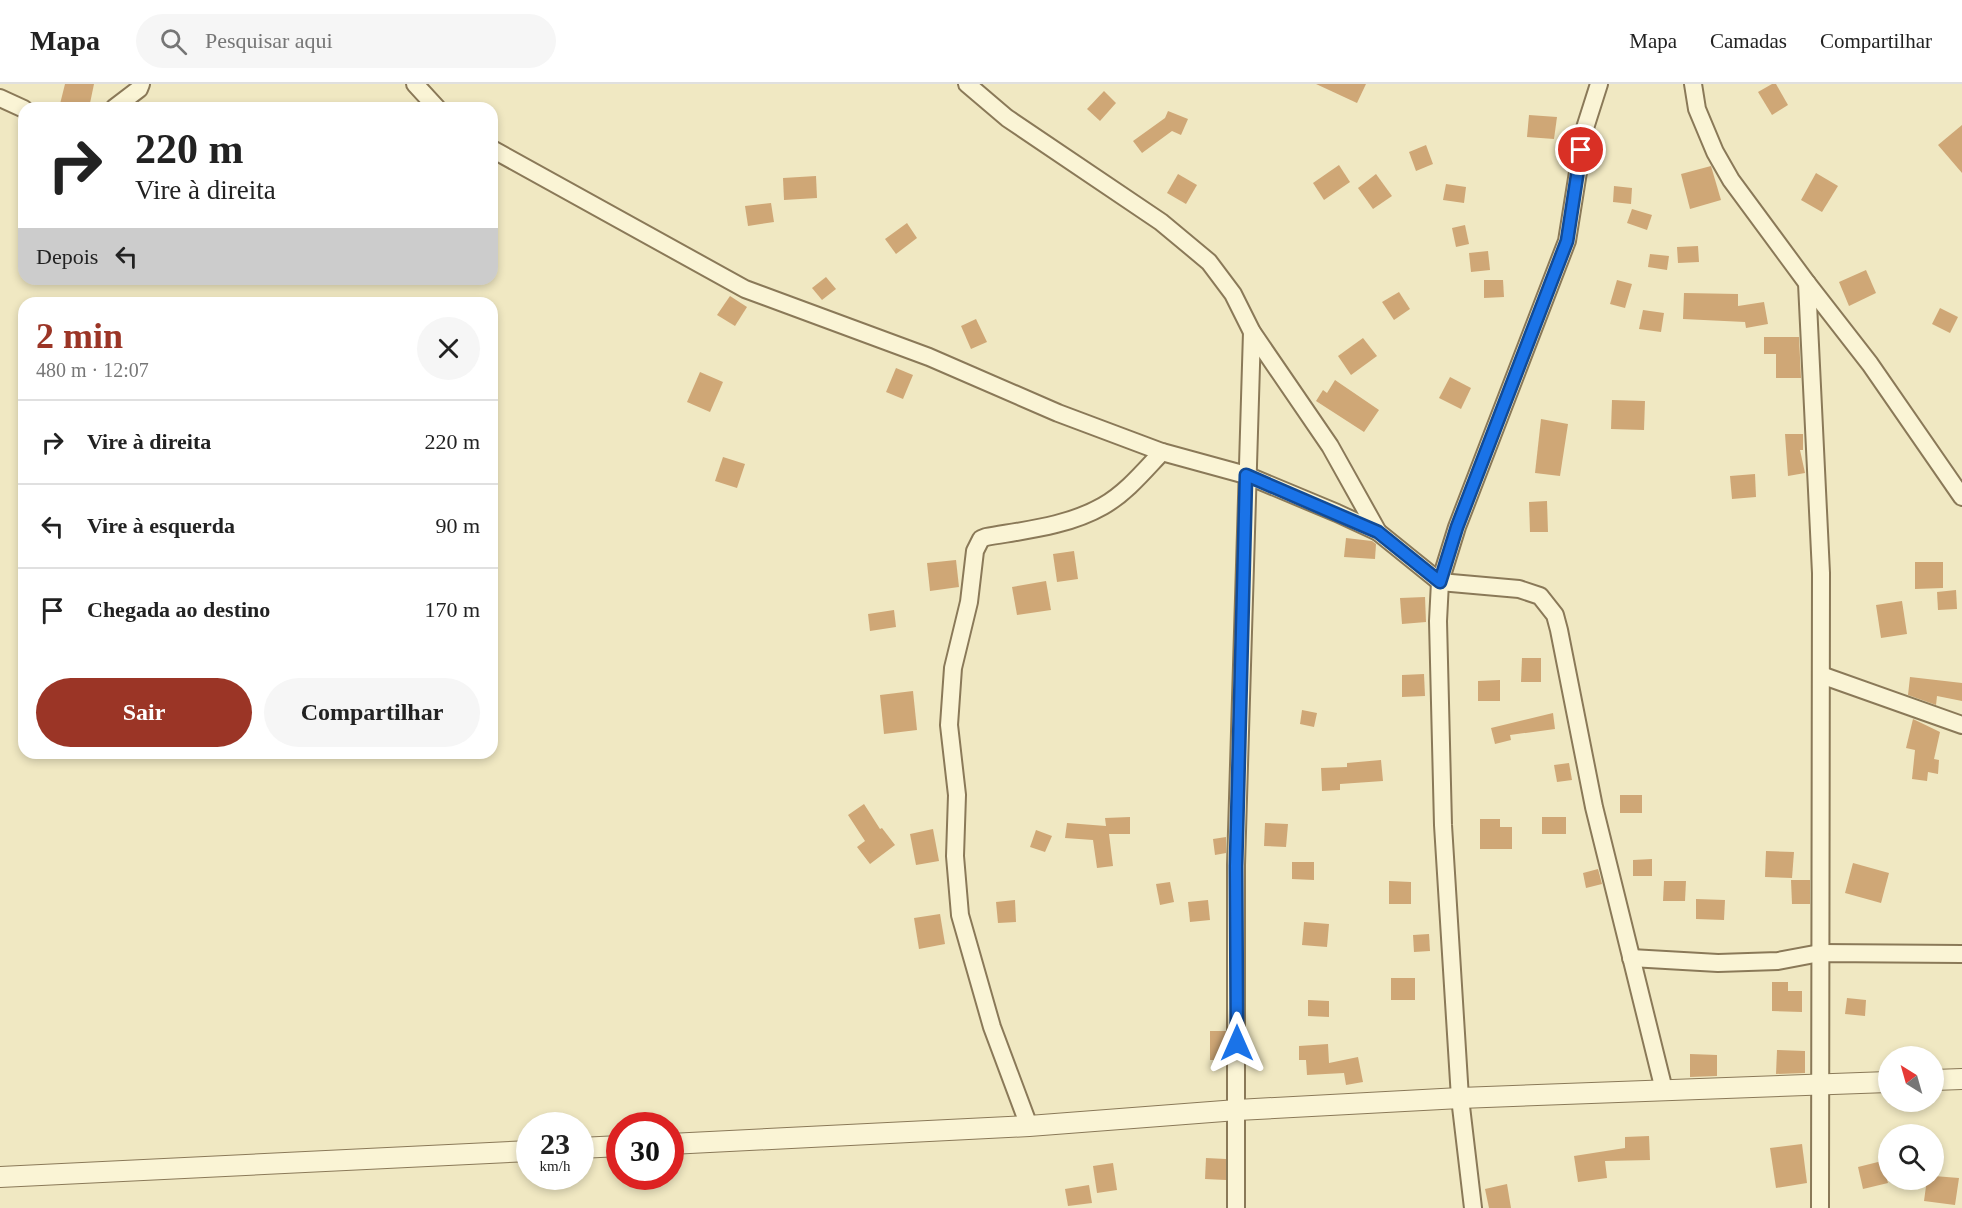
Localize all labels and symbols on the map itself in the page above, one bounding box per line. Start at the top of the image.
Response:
pin [1555,124,1606,175]
position arrow [1205,1011,1269,1075]
north arrow [1878,1046,1944,1112]
speed limit sign: 30 [606,1112,684,1190]

